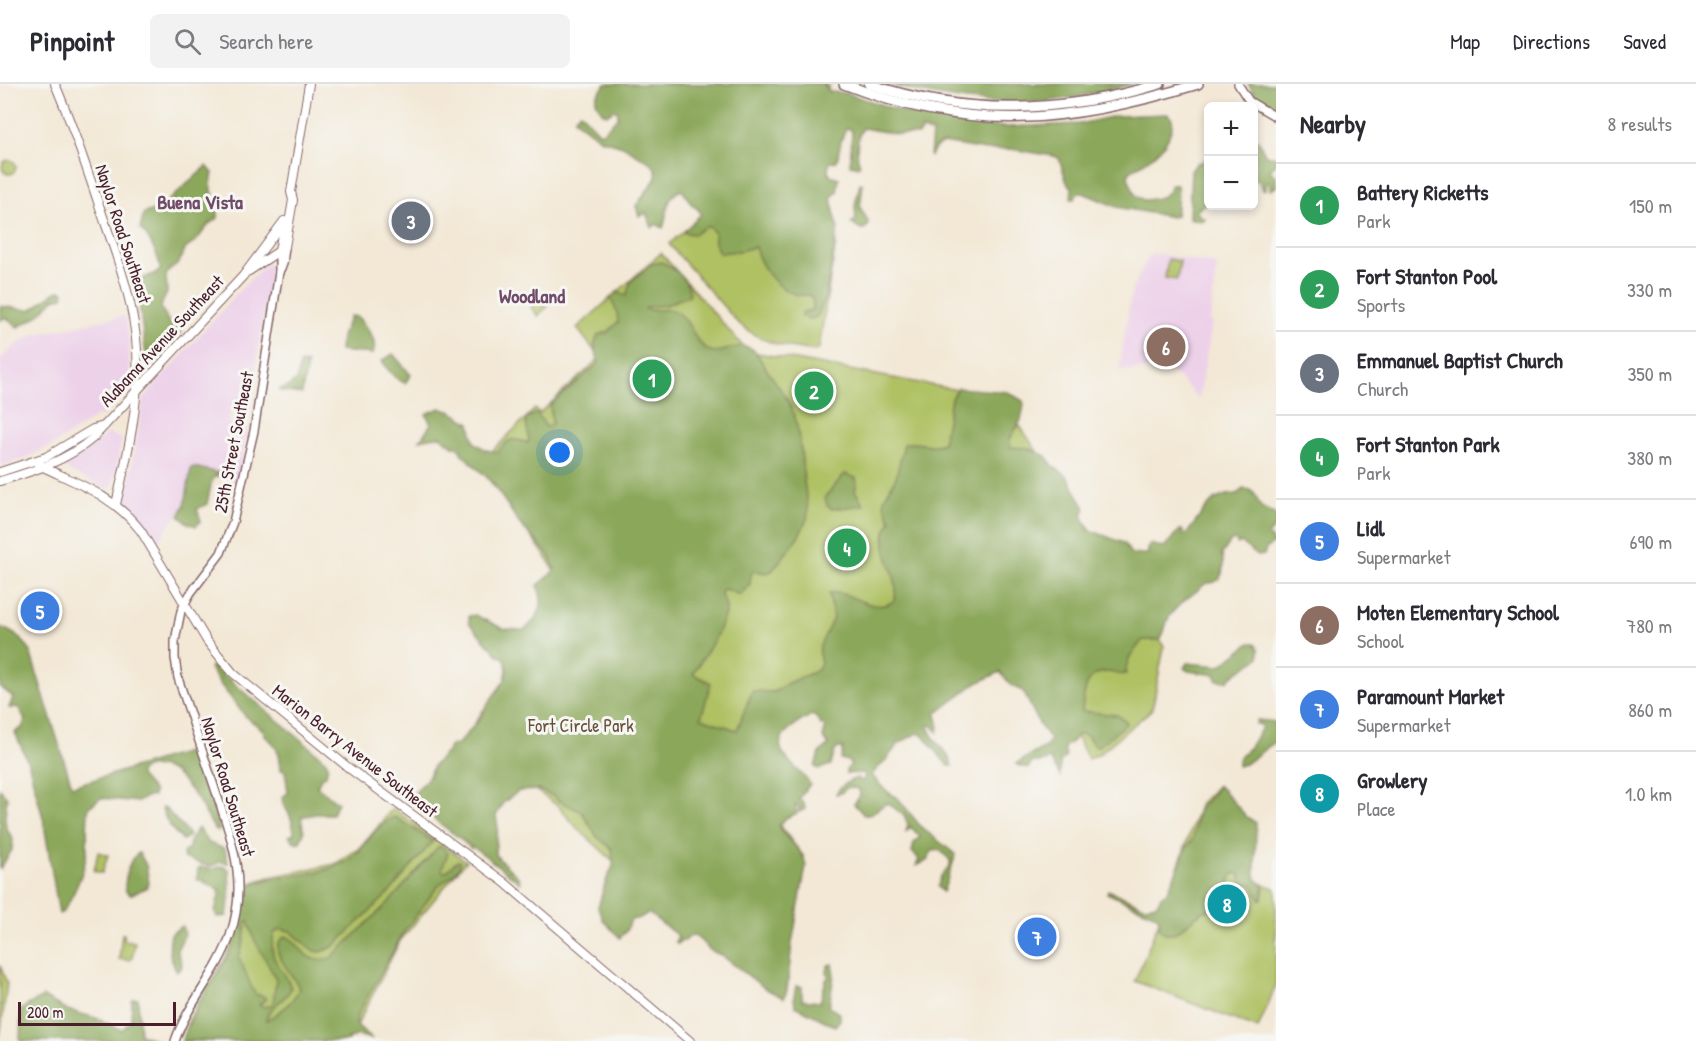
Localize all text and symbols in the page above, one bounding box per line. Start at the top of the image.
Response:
search box [150,14,570,68]
text: Pinpoint [30,22,114,60]
icon: search [171,25,204,58]
text: Search here [219,26,313,56]
text: Map [1450,27,1480,56]
text: Directions [1513,27,1590,56]
text: Saved [1623,27,1666,56]
map controls [1204,102,1258,210]
button: + [1204,102,1258,156]
text: Nearby [1300,106,1366,141]
text: 8 results [1607,110,1672,137]
button: − [1204,156,1258,210]
street label: Naylor Road Southeast [89,161,158,307]
text: Battery Ricketts [1357,177,1488,207]
district label: Buena Vista [157,188,243,215]
text: 1 [1316,192,1323,219]
text: 150 m [1629,192,1672,219]
pin: 3 [392,198,430,244]
text: Park [1357,207,1390,234]
text: Fort Stanton Pool [1357,261,1497,291]
street label: Alabama Avenue Southeast [94,269,230,412]
text: 2 [1315,276,1324,303]
text: 330 m [1627,276,1672,303]
district label: Woodland [499,282,565,309]
text: Sports [1357,291,1405,318]
pin: 6 [1146,324,1186,370]
text: Emmanuel Baptist Church [1357,345,1563,375]
pin: 1 [632,356,672,402]
text: 3 [1315,360,1324,387]
text: 350 m [1627,360,1672,387]
street label: 25th Street Southeast [208,368,260,515]
pin: 2 [794,368,834,414]
text: Church [1357,375,1408,402]
text: Fort Stanton Park [1357,429,1500,459]
your location [545,438,574,467]
text: 4 [1316,444,1323,471]
text: 380 m [1627,444,1672,471]
text: Park [1357,459,1390,486]
text: Lidl [1357,513,1385,543]
pin: 4 [828,526,866,570]
text: 5 [1315,528,1324,555]
text: 690 m [1630,528,1672,555]
text: Supermarket [1357,543,1451,570]
pin: 5 [20,588,60,634]
text: Moten Elementary School [1357,597,1559,627]
text: 6 [1316,612,1323,639]
text: 780 m [1626,612,1672,639]
text: School [1357,627,1404,654]
street label: Marion Barry Avenue Southeast [267,678,444,824]
text: Paramount Market [1357,681,1504,711]
text: 7 [1315,696,1324,723]
text: 860 m [1628,696,1672,723]
text: Supermarket [1357,711,1451,738]
park label: Fort Circle Park [527,713,634,738]
street label: Naylor Road Southeast [195,714,262,861]
text: Growlery [1357,765,1427,795]
text: 8 [1315,780,1324,807]
text: 1.0 km [1625,780,1672,807]
text: Place [1357,795,1396,822]
pin: 8 [1208,882,1246,926]
pin: 7 [1018,914,1056,960]
scale bar [18,999,176,1026]
text: 200 m [27,1001,63,1023]

